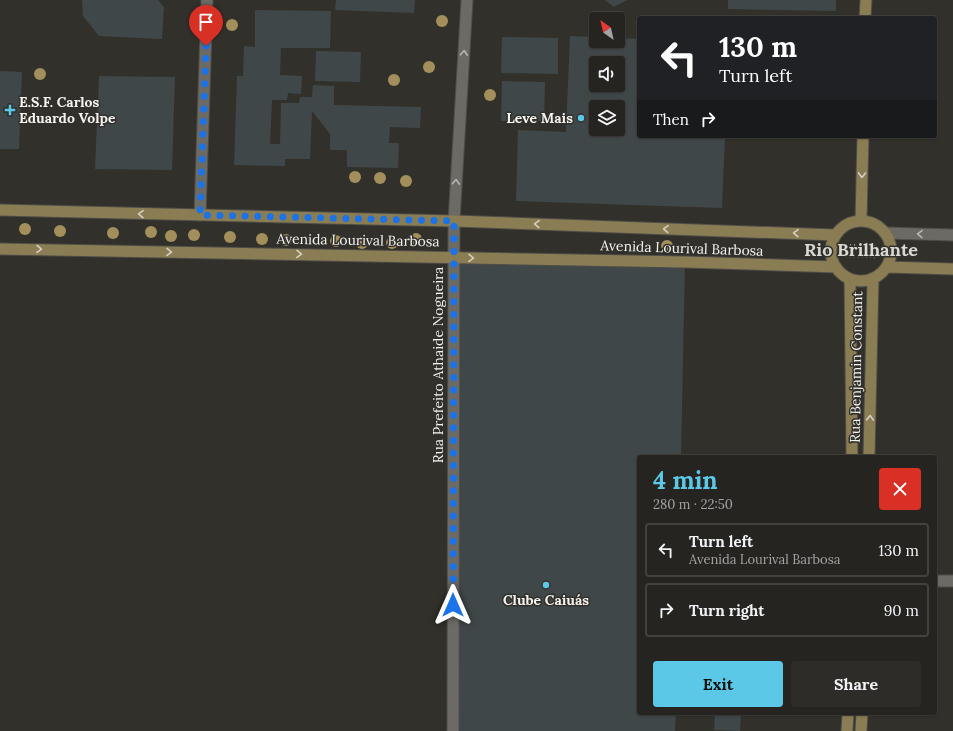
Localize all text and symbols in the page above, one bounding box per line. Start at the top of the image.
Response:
pin [189,5,223,46]
icon: arrive [195,11,217,33]
north arrow [589,12,625,48]
map controls [589,12,625,136]
text: 130 m [719,29,797,65]
icon: left [653,32,705,84]
one-way arrow [459,50,468,56]
button: sound [589,56,625,92]
text: Turn left [719,64,792,87]
place label: E.S.F. Carlos Eduardo Volpe [19,93,116,127]
button: layers [589,100,625,136]
marker: E.S.F. Carlos Eduardo Volpe [4,104,16,116]
icon: right [697,108,719,130]
place label: Leve Mais [506,109,573,127]
text: Then [653,110,689,129]
marker: Leve Mais [576,113,586,123]
one-way arrow [858,172,866,178]
one-way arrow [452,179,461,185]
one-way arrow [138,210,144,218]
one-way arrow [534,220,540,228]
one-way arrow [663,224,669,233]
one-way arrow [793,229,799,237]
street label: Avenida Lourival Barbosa [275,230,440,250]
one-way arrow [917,230,923,238]
street label: Avenida Lourival Barbosa [599,236,764,260]
district label: Rio Brilhante [804,238,918,261]
one-way arrow [36,245,42,254]
one-way arrow [166,248,172,256]
one-way arrow [296,250,302,258]
one-way arrow [468,253,474,262]
street label: Rua Prefeito Athaide Nogueira [429,267,447,463]
street label: Rua Benjamin Constant [846,290,866,443]
one-way arrow [866,415,875,421]
text: 4 min [653,465,718,496]
button: close [879,468,921,510]
text: 280 m · 22:50 [653,496,733,513]
text: Turn left [689,532,753,551]
icon: left [655,539,677,561]
text: 130 m [879,541,919,560]
text: Avenida Lourival Barbosa [689,551,840,568]
marker: Clube Caiuás [541,580,551,590]
position arrow [432,584,474,626]
place label: Clube Caiuás [503,591,589,609]
icon: right [655,599,677,621]
text: Turn right [689,601,765,620]
text: 90 m [884,601,919,620]
button: Exit [653,661,783,707]
button: Share [791,661,921,707]

